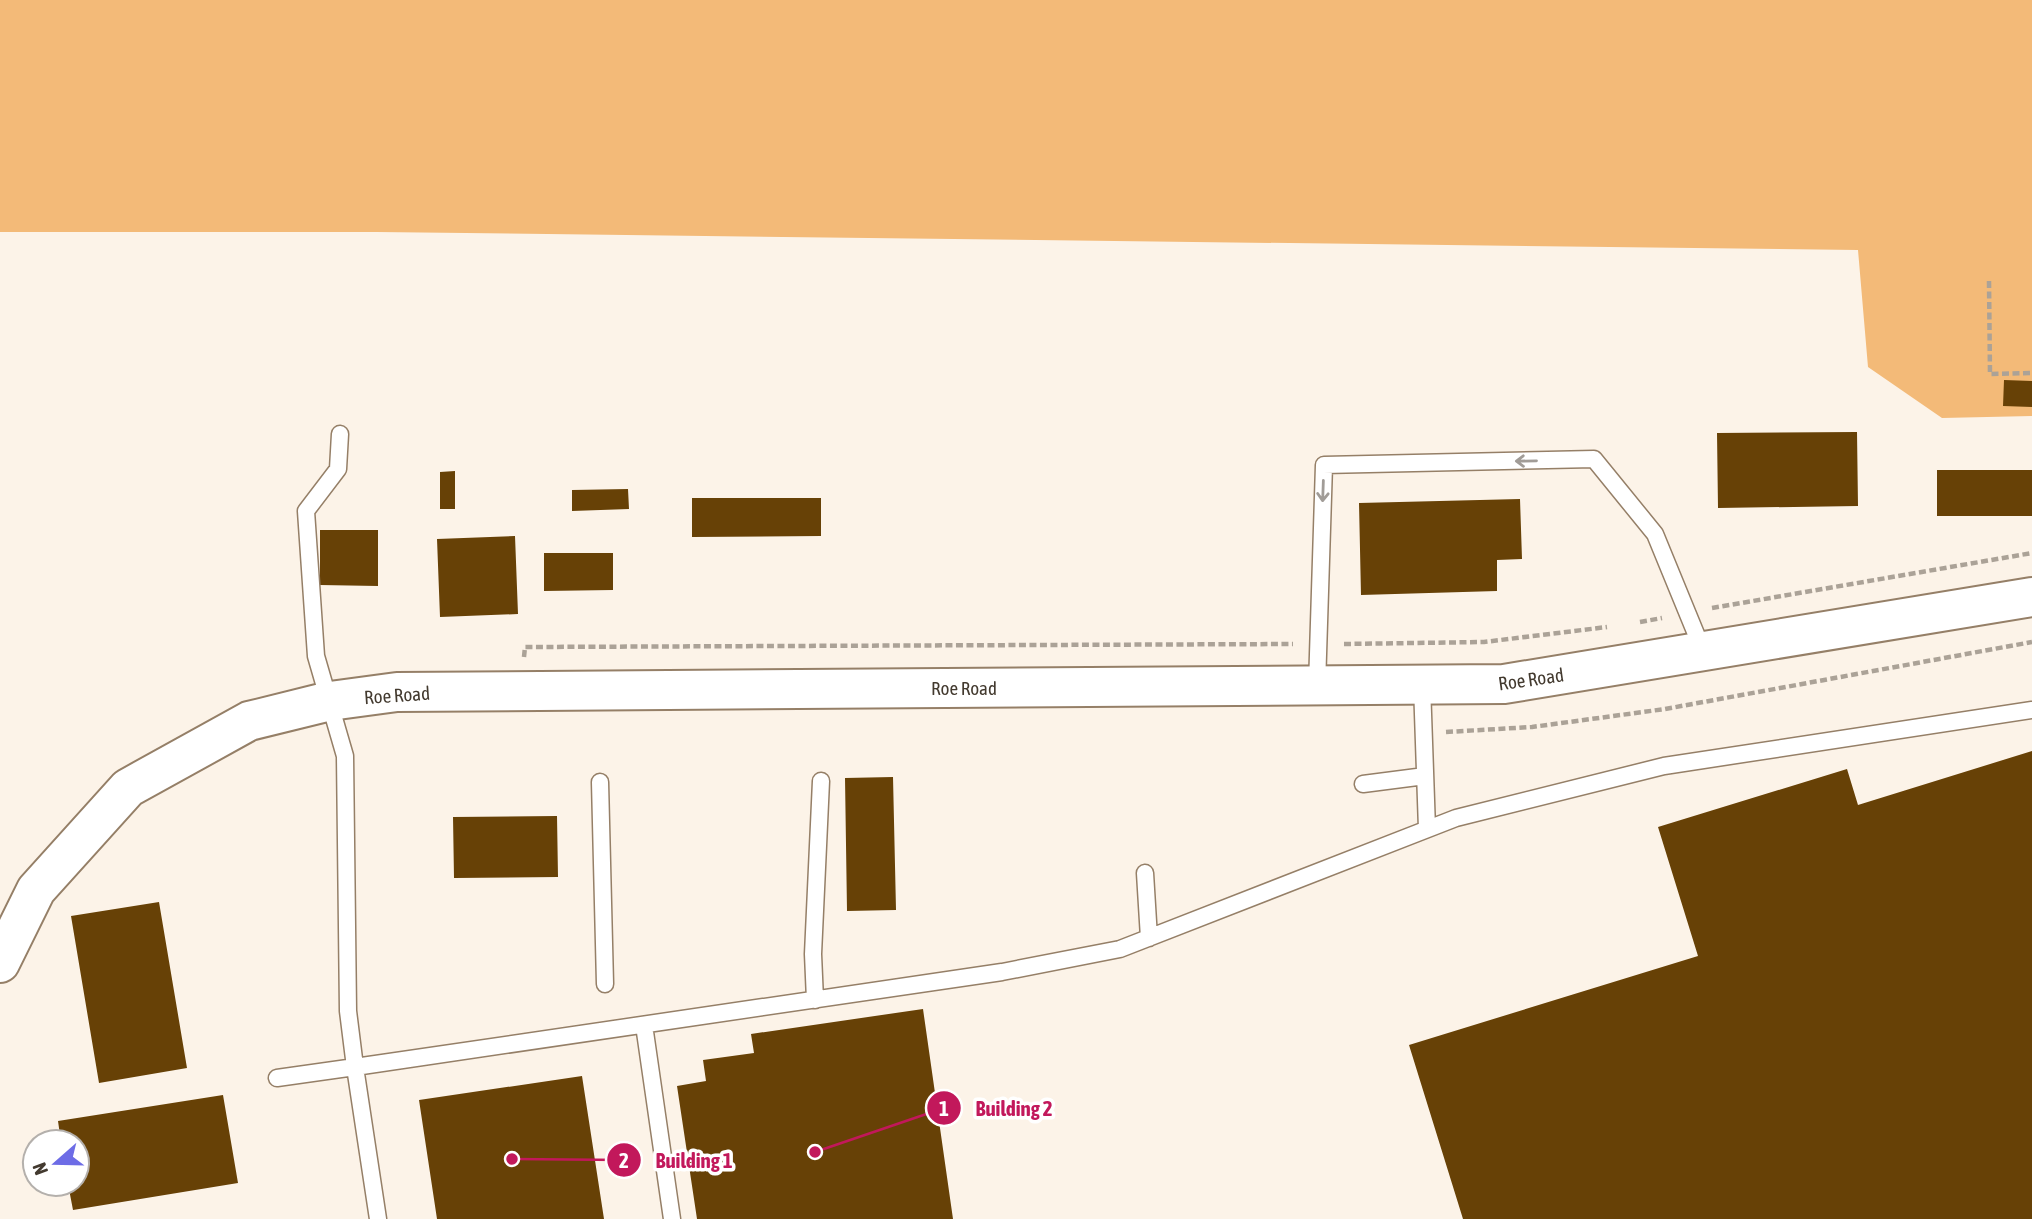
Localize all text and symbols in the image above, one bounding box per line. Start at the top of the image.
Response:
one-way arrow [1514,454,1537,468]
one-way arrow [1316,479,1330,502]
street label: Roe Road [1497,664,1565,694]
street label: Roe Road [931,677,997,699]
street label: Roe Road [363,682,431,708]
callout: Building 2 [927,1087,1067,1129]
text: 1 [939,1096,949,1120]
text: Building 2 [975,1096,1053,1120]
north arrow [21,1128,91,1198]
callout: Building 1 [607,1139,747,1181]
text: 2 [619,1148,629,1172]
text: Building 1 [655,1148,733,1172]
text: N [28,1160,52,1178]

